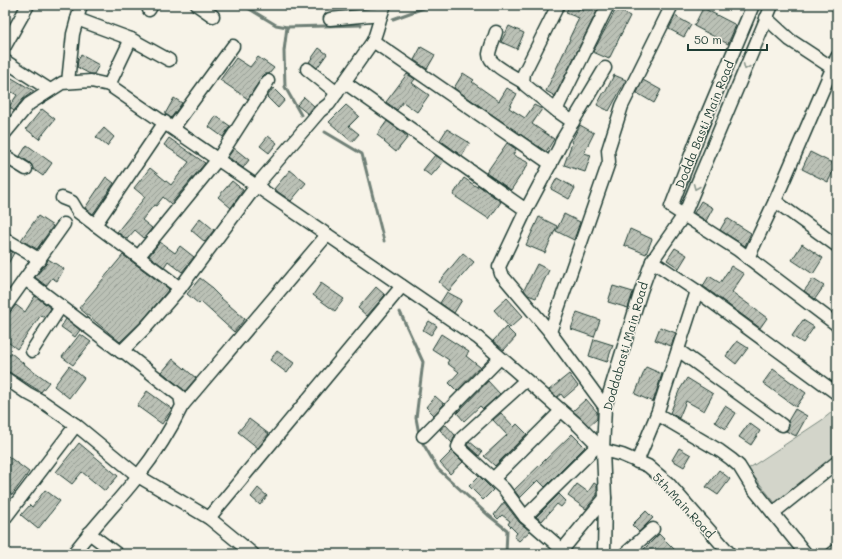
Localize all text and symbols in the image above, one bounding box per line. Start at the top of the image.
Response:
scale bar [688,26,767,52]
text: 50 m [694,31,722,47]
street label: Dodda Basti Main Road [671,57,737,190]
one-way arrow [742,63,750,70]
one-way arrow [692,183,700,190]
street label: Doddabasti Main Road [599,280,651,412]
street label: 5th Main Road [650,469,719,541]

